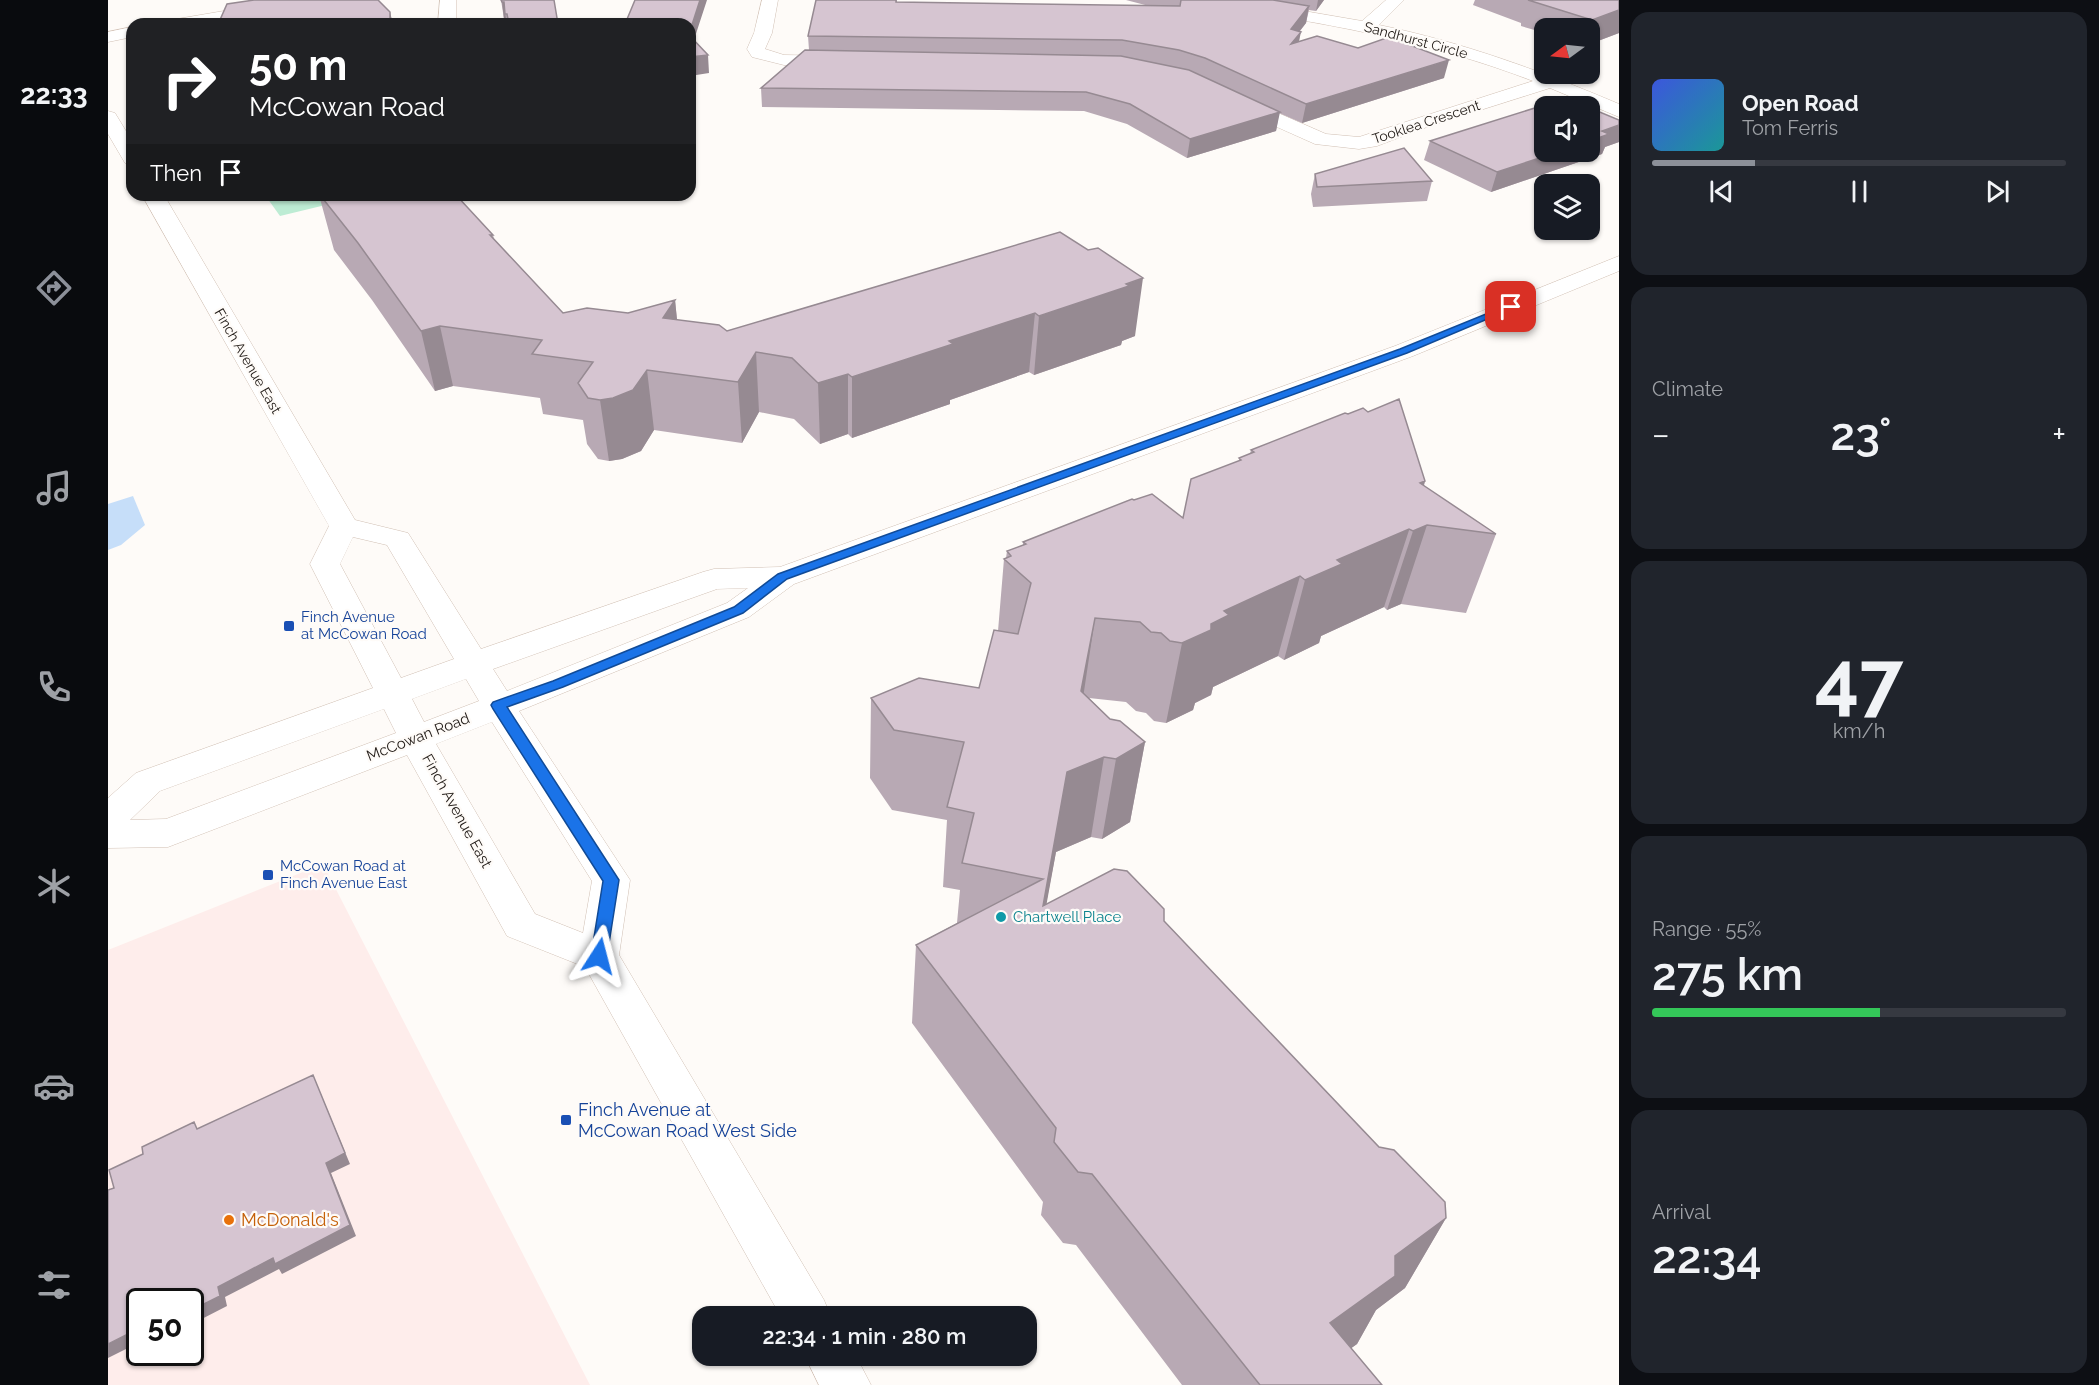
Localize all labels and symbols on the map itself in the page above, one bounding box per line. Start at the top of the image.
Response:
street label: Sandhurst Circle [1363,18,1469,62]
north arrow [1534,18,1600,84]
street label: Tooklea Crescent [1370,97,1482,147]
pin [1485,281,1536,332]
street label: Finch Avenue East [211,306,285,417]
place label: Finch Avenue at McCowan Road [301,608,427,643]
marker: Finch Avenue at McCowan Road [282,619,296,633]
street label: McCowan Road [364,709,472,765]
street label: Finch Avenue East [418,751,496,871]
place label: McCowan Road at Finch Avenue East [280,857,407,892]
marker: McCowan Road at Finch Avenue East [261,868,275,882]
place label: Chartwell Place [1013,908,1122,926]
marker: Chartwell Place [994,910,1008,924]
position arrow [567,924,631,988]
place label: Finch Avenue at McCowan Road West Side [578,1099,797,1141]
marker: Finch Avenue at McCowan Road West Side [559,1113,573,1127]
place label: McDonald's [241,1209,339,1230]
marker: McDonald's [222,1213,236,1227]
speed limit sign: 50 [126,1288,204,1366]

